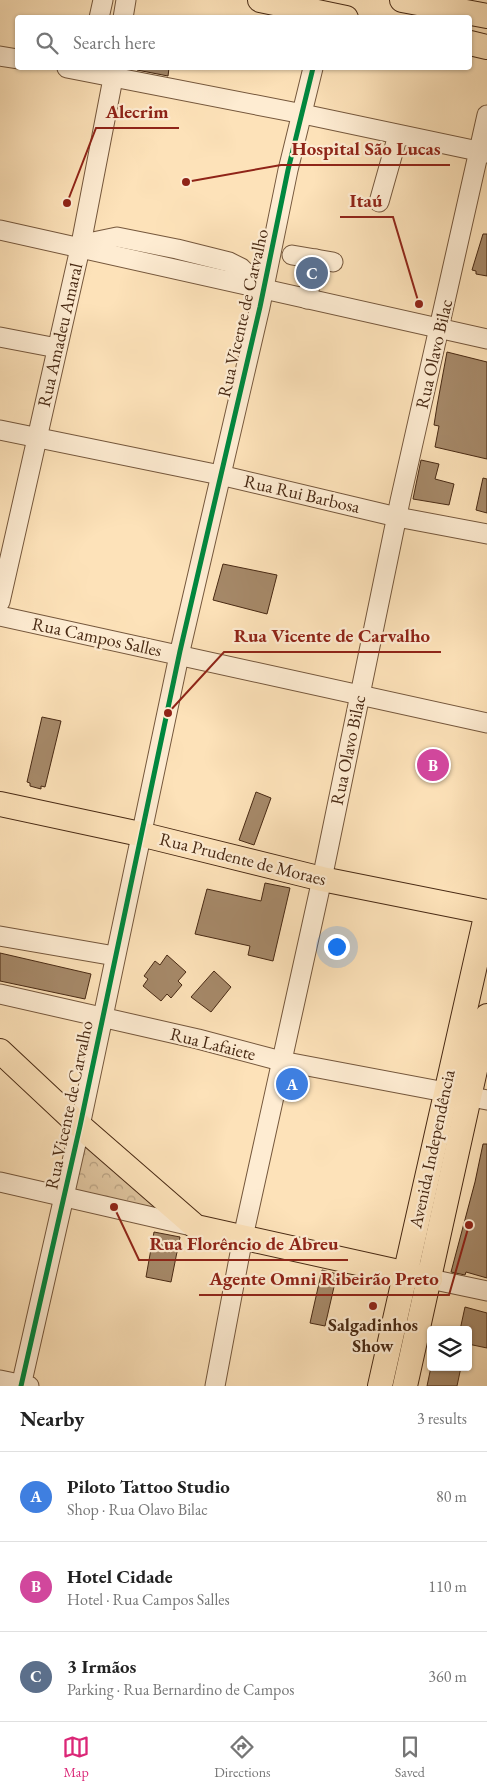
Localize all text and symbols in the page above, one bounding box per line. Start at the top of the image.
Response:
search box [15,15,472,70]
icon: search [33,29,61,57]
text: Search here [73,30,155,55]
callout: Alecrim [96,94,179,128]
text: Alecrim [104,99,169,124]
callout: Hospital São Lucas [281,131,450,165]
text: Hospital São Lucas [291,136,441,161]
callout: Itaú [340,183,393,217]
text: Itaú [350,188,383,213]
street label: Rua Vicente de Carvalho [212,226,273,399]
pin: C [296,254,328,292]
street label: Rua Amadeu Amaral [32,261,87,409]
street label: Rua Olavo Bilac [410,297,457,411]
street label: Rua Rui Barbosa [242,469,363,518]
street label: Rua Campos Salles [30,612,164,661]
callout: Rua Vicente de Carvalho [224,618,441,652]
text: Rua Vicente de Carvalho [234,623,431,648]
street label: Rua Olavo Bilac [325,693,370,807]
pin: B [417,746,449,784]
street label: Rua Prudente de Moraes [157,827,329,890]
your location [324,934,350,960]
street label: Rua Vicente de Carvalho [39,1018,98,1191]
street label: Rua Lafaiete [168,1022,258,1065]
pin: A [276,1065,308,1103]
street label: Avenida Independência [403,1067,460,1231]
callout: Rua Florêncio de Abreu [139,1226,348,1260]
text: Rua Florêncio de Abreu [150,1231,339,1256]
callout: Agente Omni Ribeirão Preto [199,1261,449,1295]
text: Agente Omni Ribeirão Preto [208,1266,439,1291]
marker: Salgadinhos Show [367,1300,379,1312]
place label: Salgadinhos Show [328,1313,418,1357]
map controls [427,1326,472,1371]
button: layers [427,1326,472,1371]
text: Nearby [20,1405,84,1432]
text: 3 results [417,1408,467,1429]
text: Piloto Tattoo Studio [67,1474,230,1499]
text: A [30,1486,42,1507]
text: 80 m [436,1486,467,1507]
text: Shop · Rua Olavo Bilac [67,1499,208,1520]
text: Hotel Cidade [67,1564,173,1589]
text: B [31,1576,41,1597]
text: 110 m [428,1576,467,1597]
text: Hotel · Rua Campos Salles [67,1589,230,1610]
text: 3 Irmãos [67,1654,136,1679]
text: C [30,1666,42,1687]
text: 360 m [428,1666,467,1687]
text: Parking · Rua Bernardino de Campos [67,1679,294,1700]
tab: Map [62,1733,90,1781]
tab: Directions [214,1733,271,1781]
tab: Saved [395,1733,425,1781]

